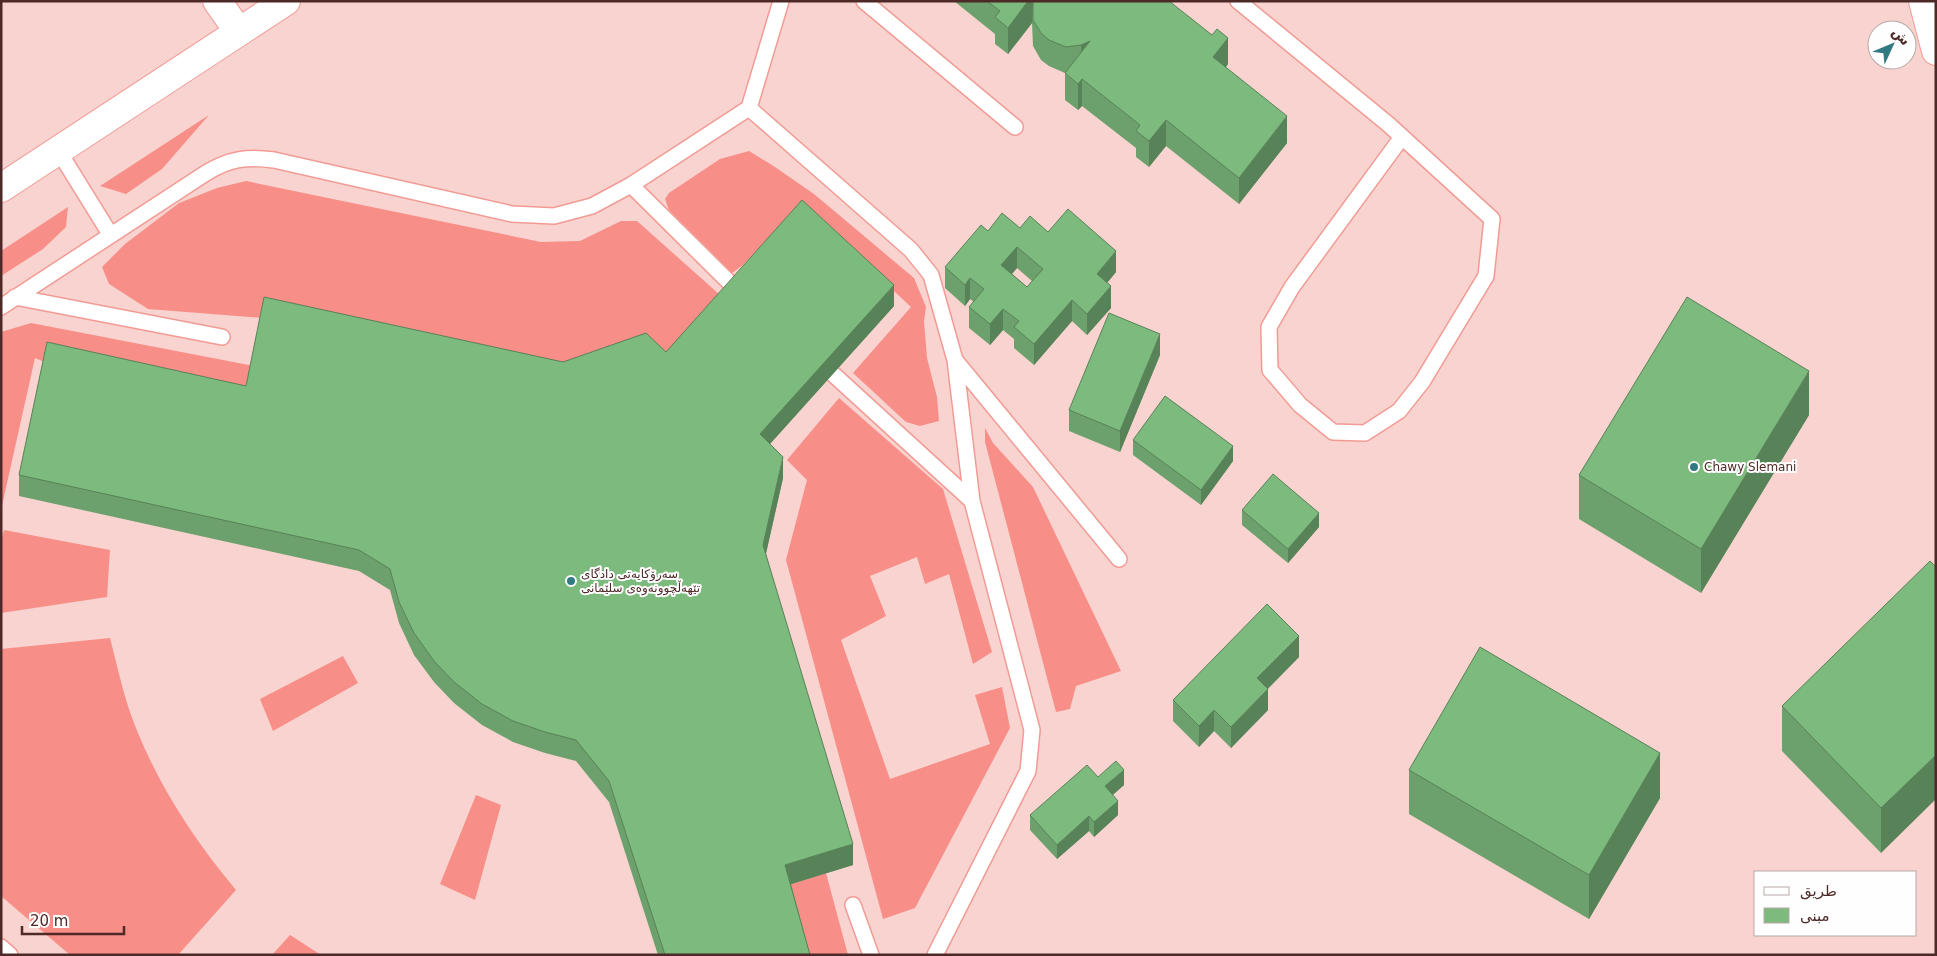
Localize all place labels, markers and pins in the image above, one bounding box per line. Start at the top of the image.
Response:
place label: Chawy Slemani [1704,460,1796,474]
marker: Chawy Slemani [1688,461,1700,473]
place label: سەرۆکایەتی دادگای تێهەڵچوونەوەی سلێمانی [581,567,700,596]
marker: سەرۆکایەتی دادگای تێهەڵچوونەوەی سلێمانی [565,575,577,587]

